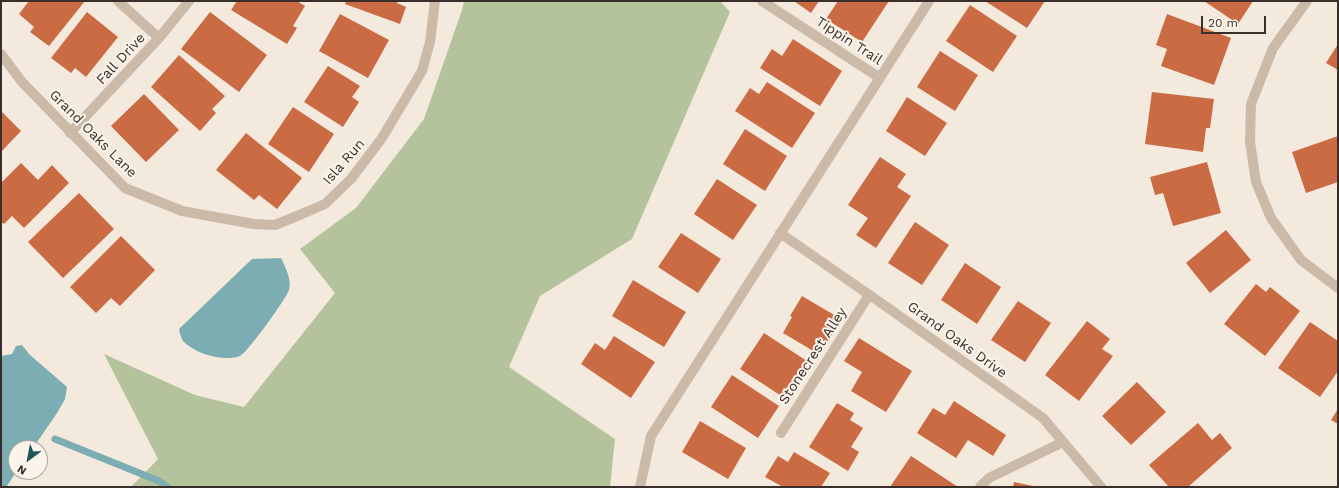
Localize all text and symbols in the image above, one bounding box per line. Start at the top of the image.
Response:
scale bar [1203,8,1268,34]
street label: Tippin Trail [813,13,885,69]
text: 20 m [1208,16,1238,30]
street label: Fall Drive [93,30,149,88]
street label: Grand Oaks Lane [46,87,140,181]
street label: Isla Run [320,136,368,188]
street label: Grand Oaks Drive [904,298,1010,382]
street label: Stonecrest Alley [775,304,851,408]
north arrow [8,440,48,480]
text: N [15,462,29,477]

